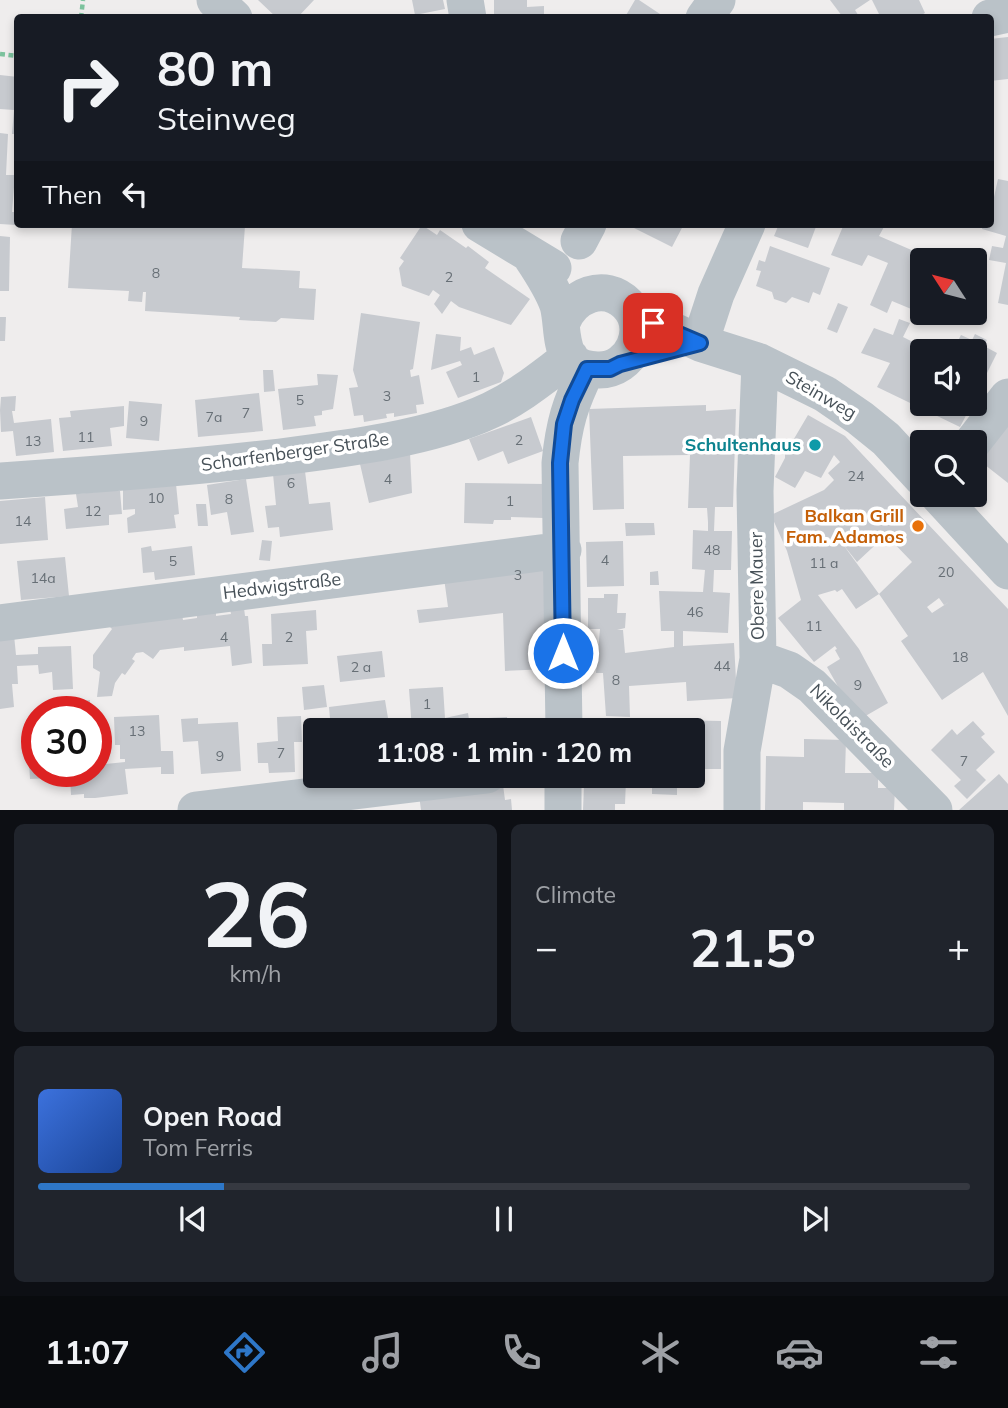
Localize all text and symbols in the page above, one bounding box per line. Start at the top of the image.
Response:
text: 80 m [157,37,273,98]
icon: right [42,42,133,133]
text: Steinweg [157,98,296,138]
icon: left [116,175,154,213]
text: Then [42,178,102,211]
north arrow [910,248,987,326]
map controls [910,248,987,507]
house number: 8 [152,264,160,282]
house number: 2 [445,268,453,286]
pin [623,293,683,353]
icon: arrive [634,304,672,342]
button: sound [910,339,987,416]
street label: Steinweg [782,365,861,424]
house number: 1 [472,368,480,386]
house number: 3 [383,387,391,405]
house number: 5 [296,391,304,409]
house number: 7 [242,404,250,422]
house number: 7a [206,408,222,426]
house number: 9 [140,412,148,430]
street label: Scharfenberger Straße [200,427,390,476]
house number: 11 [78,428,94,446]
button: search [910,430,987,507]
house number: 2 [515,431,523,449]
house number: 13 [25,432,41,450]
place label: Schultenhaus [685,433,801,456]
marker: Schultenhaus [807,437,823,453]
house number: 24 [848,467,865,485]
house number: 4 [384,470,393,488]
house number: 6 [287,474,295,492]
house number: 10 [148,489,164,507]
house number: 8 [225,490,233,508]
house number: 1 [506,492,514,510]
house number: 12 [85,502,101,520]
place label: Balkan Grill Fam. Adamos [786,504,904,548]
house number: 14 [15,512,32,530]
marker: Balkan Grill Fam. Adamos [910,518,926,534]
street label: Obere Mauer [744,531,769,640]
house number: 48 [704,541,720,559]
house number: 4 [601,551,610,569]
house number: 5 [169,552,177,570]
house number: 11 a [810,554,838,572]
house number: 20 [938,563,954,581]
house number: 3 [514,566,522,584]
street label: Hedwigstraße [222,567,342,604]
house number: 14a [30,569,56,587]
house number: 46 [687,603,703,621]
position arrow [526,616,600,690]
house number: 11 [806,617,822,635]
house number: 4 [220,628,229,646]
house number: 2 [285,628,293,646]
house number: 18 [952,648,968,666]
house number: 44 [714,657,731,675]
house number: 2 a [351,658,371,676]
house number: 8 [612,671,620,689]
house number: 9 [854,676,862,694]
street label: Nikolaistraße [805,679,899,773]
house number: 1 [423,695,431,713]
speed limit sign: 30 [21,696,112,787]
house number: 13 [129,722,145,740]
text: 11:08 · 1 min · 120 m [376,736,632,769]
house number: 7 [277,744,285,762]
house number: 9 [216,747,224,765]
house number: 7 [960,752,968,770]
text: 26 [201,856,310,970]
text: Climate [535,880,616,909]
text: 21.5° [689,915,816,980]
text: − [535,923,558,971]
text: + [947,923,970,971]
text: km/h [229,959,282,988]
text: Open Road [143,1100,282,1133]
text: Tom Ferris [143,1133,253,1162]
icon: previous [174,1200,212,1238]
icon: pause [485,1200,523,1238]
icon: next [796,1200,834,1238]
icon: directions [220,1328,269,1377]
icon: music [358,1328,407,1377]
icon: phone [497,1328,546,1377]
icon: climate [636,1328,685,1377]
icon: car [775,1328,824,1377]
icon: filters [914,1328,963,1377]
text: 11:07 [45,1332,130,1372]

